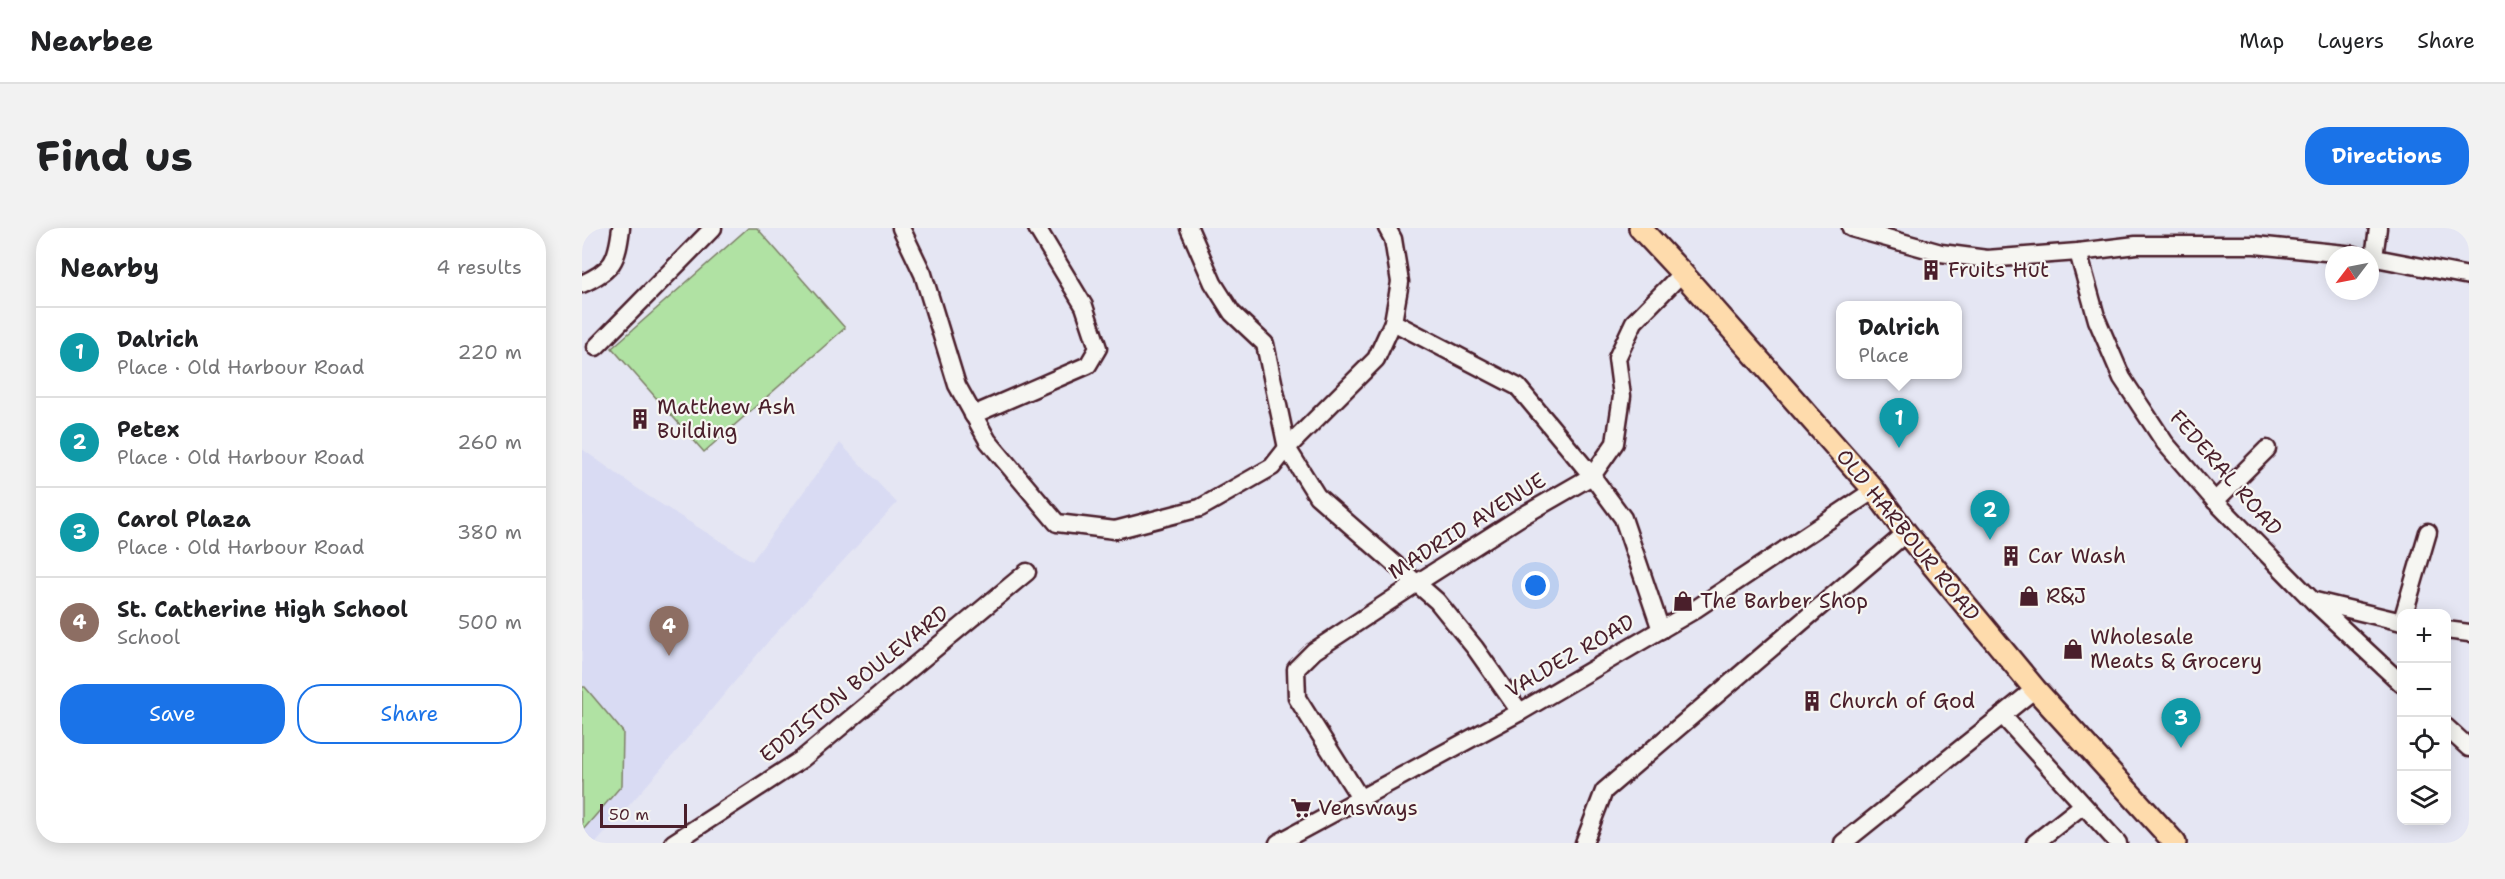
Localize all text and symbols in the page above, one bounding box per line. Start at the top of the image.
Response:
text: Nearbee [30,22,153,60]
text: Map [2239,27,2284,55]
text: Layers [2317,27,2384,55]
text: Share [2417,27,2475,55]
button: Directions [2305,127,2469,185]
text: Find us [36,128,193,184]
north arrow [2325,246,2379,300]
text: Nearby [60,250,159,285]
text: 4 results [436,254,522,280]
place label: Fruits Hut [1948,256,2049,284]
building icon: Fruits Hut [1919,258,1943,282]
popup [1836,301,1962,379]
text: Dalrich [1858,313,1940,342]
text: Dalrich [117,325,199,354]
text: 1 [75,339,84,365]
text: 220 m [458,339,522,365]
text: Place [1858,342,1909,368]
text: Place · Old Harbour Road [117,354,364,380]
place label: Matthew Ash Building [657,393,796,445]
pin: 1 [1880,398,1918,448]
street label: FEDERAL ROAD [2164,404,2288,542]
building icon: Matthew Ash Building [628,407,652,431]
text: Petex [117,415,179,444]
text: 2 [73,429,87,455]
text: 260 m [457,429,522,455]
street label: OLD HARBOUR ROAD [1830,443,1986,627]
text: Place · Old Harbour Road [117,444,364,470]
street label: MADRID AVENUE [1383,466,1551,586]
pin: 2 [1970,490,2010,540]
text: Carol Plaza [117,505,251,534]
text: 3 [73,519,87,545]
text: 380 m [457,519,522,545]
text: Place · Old Harbour Road [117,534,364,560]
place label: Car Wash [2028,542,2126,570]
building icon: Car Wash [1999,544,2023,568]
your location [1521,571,1550,600]
place label: R&J [2046,582,2086,610]
shop icon: R&J [2017,584,2041,608]
place label: The Barber Shop [1700,587,1868,615]
shop icon: The Barber Shop [1671,589,1695,613]
text: St. Catherine High School [117,595,408,624]
street label: EDDISTON BOULEVARD [754,599,954,769]
pin: 4 [650,606,688,656]
street label: VALDEZ ROAD [1500,608,1640,704]
text: 4 [73,609,87,635]
text: 500 m [458,609,522,635]
map controls [2397,609,2451,825]
button: + [2397,609,2451,663]
place label: Wholesale Meats & Grocery [2090,623,2262,675]
text: School [117,624,180,650]
shop icon: Wholesale Meats & Grocery [2061,637,2085,661]
button: − [2397,663,2451,717]
button: Save [60,684,285,744]
button: Share [297,684,522,744]
place label: Church of God [1829,687,1975,715]
building icon: Church of God [1800,689,1824,713]
pin: 3 [2162,698,2200,748]
button: locate [2397,717,2451,771]
button: layers [2397,771,2451,825]
place label: Vensways [1318,794,1418,822]
supermarket icon: Vensways [1289,796,1313,820]
scale bar [600,801,687,828]
text: 50 m [609,804,649,825]

